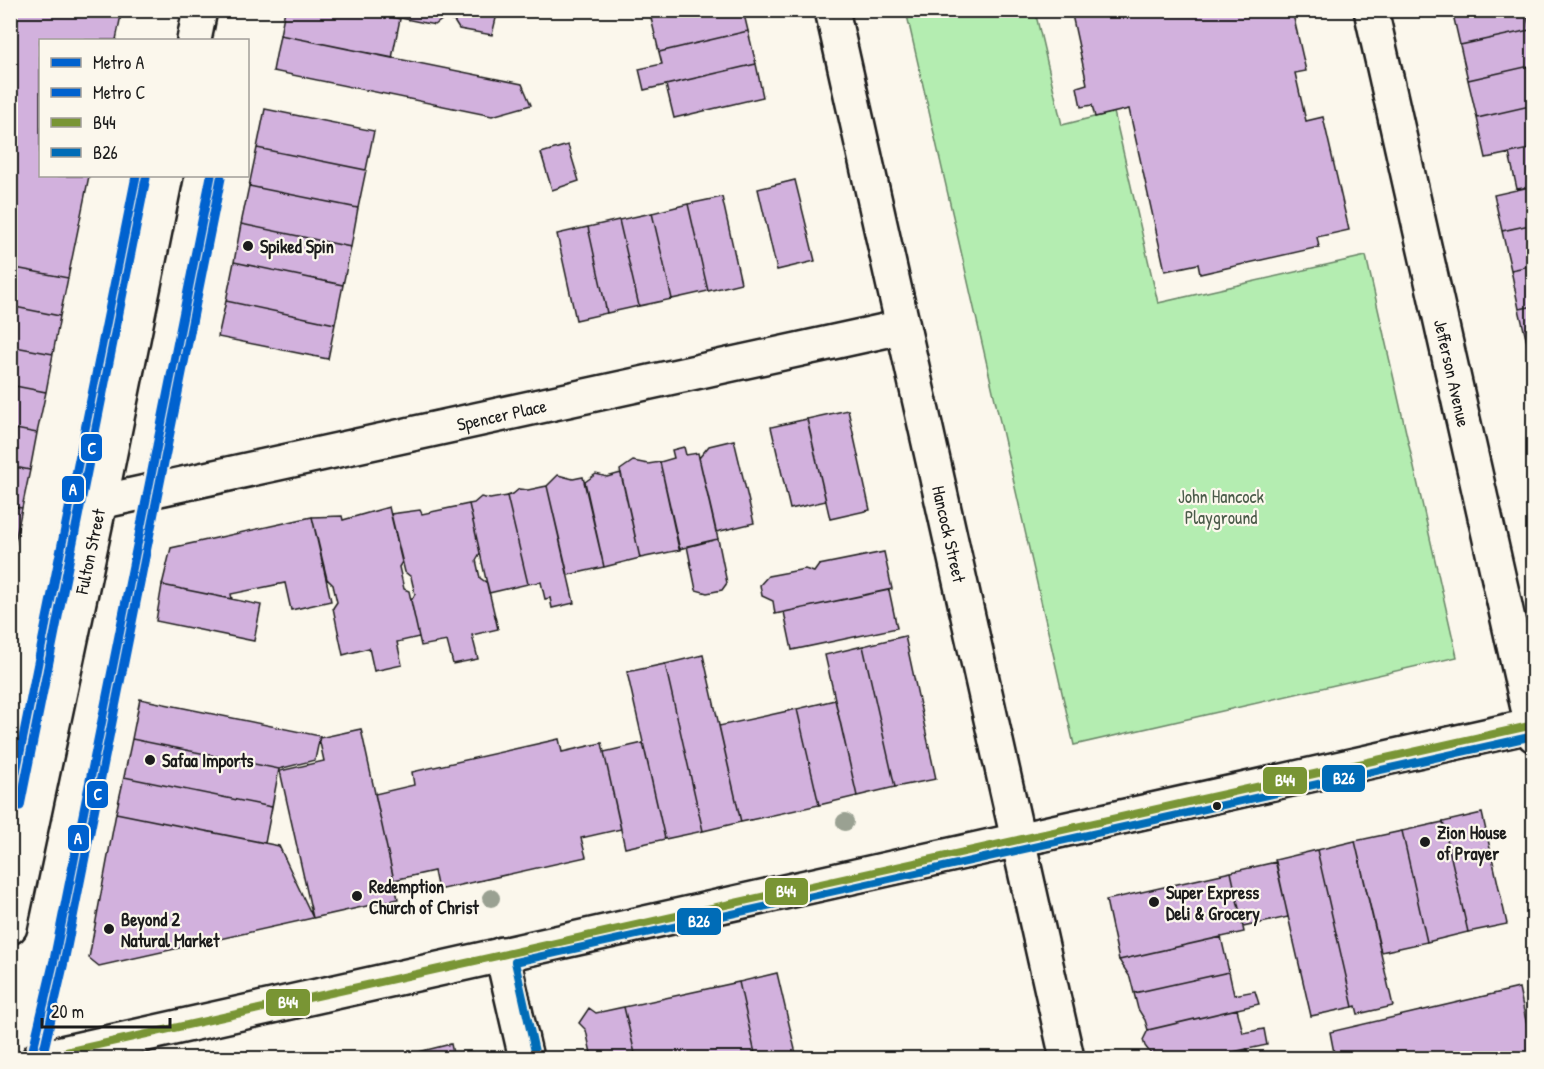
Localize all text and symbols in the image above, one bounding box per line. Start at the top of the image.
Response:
legend [39,39,249,177]
text: Metro A [93,50,144,75]
text: Metro C [93,80,145,105]
text: B44 [93,110,116,135]
text: B26 [93,140,118,165]
place label: Spiked Spin [260,234,334,260]
marker: Spiked Spin [241,239,255,253]
street label: Jefferson Avenue [1428,317,1477,429]
street label: Spencer Place [454,392,549,436]
line badge: C [80,433,103,462]
text: C [88,437,97,459]
line badge: A [61,475,85,503]
text: A [69,478,77,500]
street label: Hancock Street [927,483,973,586]
park label: John Hancock Playground [1178,484,1265,530]
street label: Fulton Street [68,506,111,597]
place label: Safaa Imports [162,748,254,774]
marker: Safaa Imports [143,753,157,767]
line badge: B26 [1321,764,1366,793]
line badge: B44 [1262,766,1308,795]
text: B26 [1333,767,1356,789]
text: B44 [1275,769,1295,791]
line badge: C [86,780,109,809]
text: C [94,783,103,805]
unlabelled marker [1211,800,1223,812]
place label: Zion House of Prayer [1437,820,1507,867]
line badge: A [67,824,90,852]
text: A [74,827,82,849]
marker: Zion House of Prayer [1418,835,1432,849]
place label: Redemption Church of Christ [369,874,479,920]
line badge: B44 [764,877,809,906]
text: B44 [776,880,796,902]
place label: Super Express Deli & Grocery [1166,880,1260,927]
marker: Redemption Church of Christ [350,889,364,903]
marker: Super Express Deli & Grocery [1147,895,1161,909]
place label: Beyond 2 Natural Market [121,907,220,953]
line badge: B26 [676,907,722,936]
text: B26 [688,910,711,932]
marker: Beyond 2 Natural Market [102,922,116,936]
line badge: B44 [265,988,311,1017]
scale bar [42,991,170,1029]
text: B44 [278,991,298,1013]
text: 20 m [51,999,84,1024]

